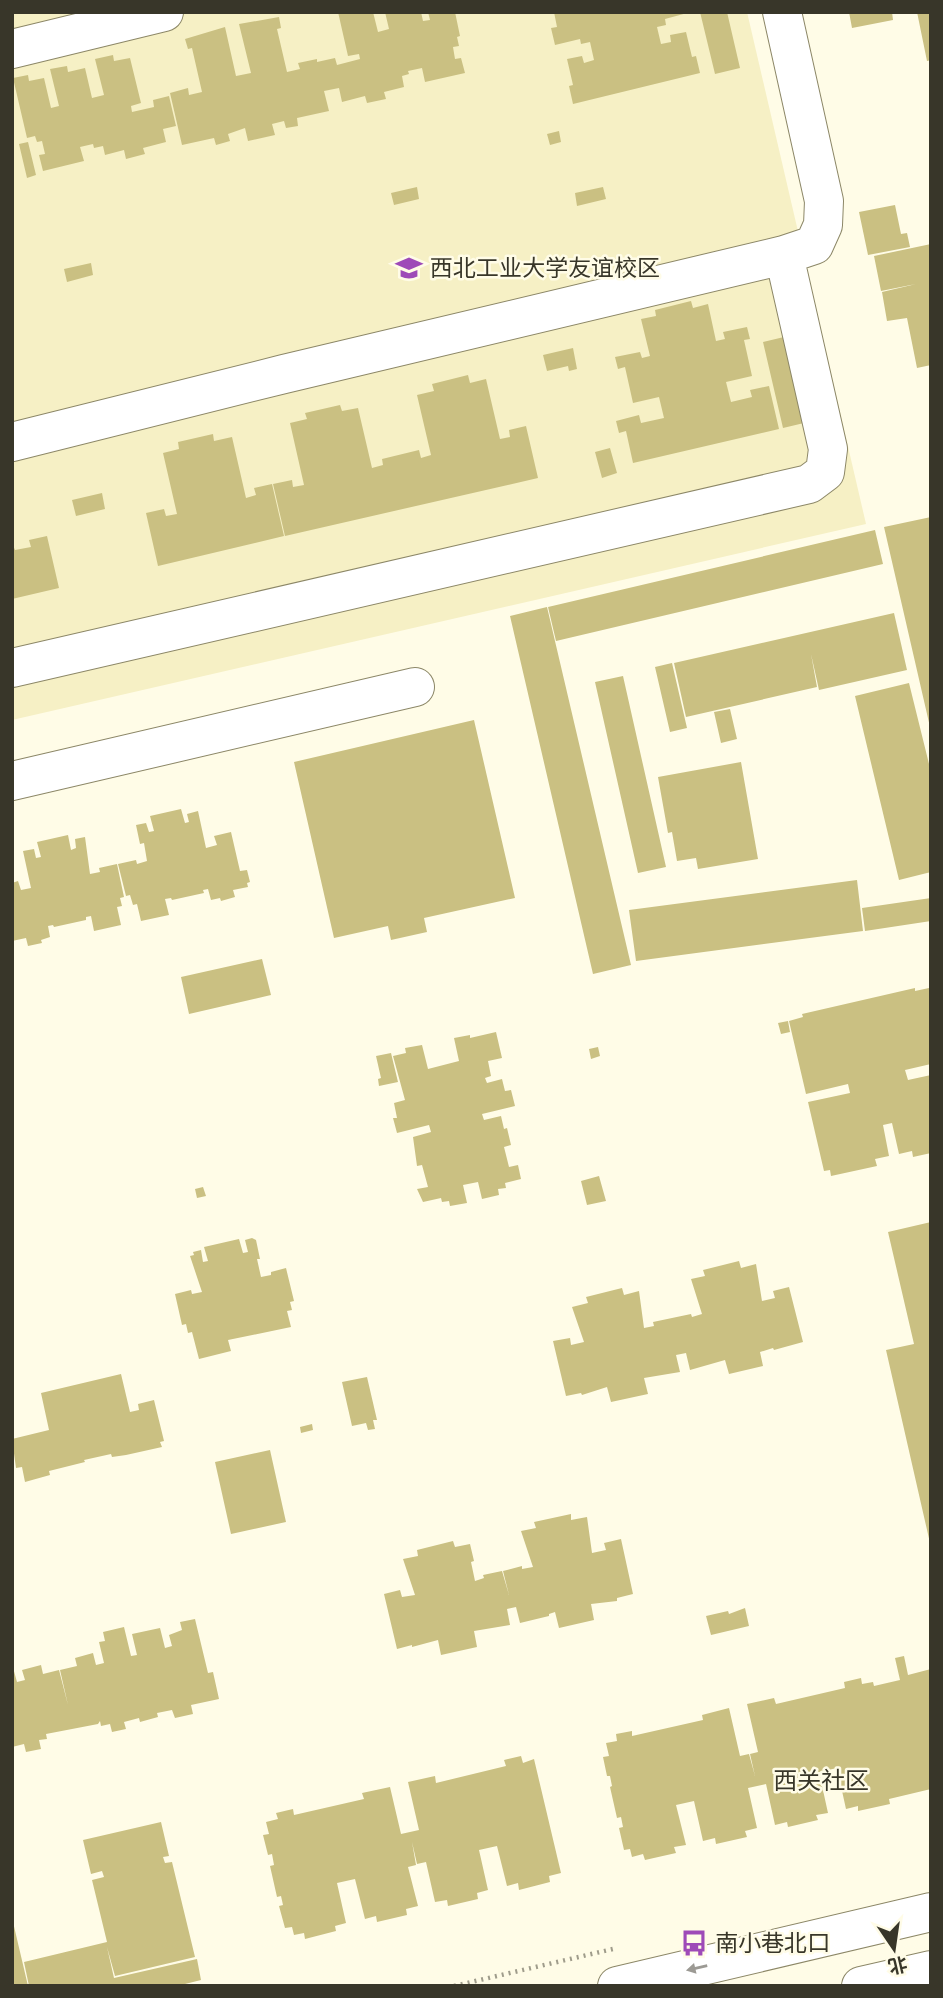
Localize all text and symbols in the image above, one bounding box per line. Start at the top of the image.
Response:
place label: 西北工业大学友谊校区 [430,251,660,282]
school or university icon: 西北工业大学友谊校区 [394,253,424,283]
district label: 西关社区 [773,1763,869,1795]
north arrow [859,1914,929,1984]
place label: 南小巷北口 [715,1926,830,1957]
bus stop icon: 南小巷北口 [679,1928,709,1958]
text: 北 [886,1952,910,1981]
one-way arrow [686,1962,708,1973]

